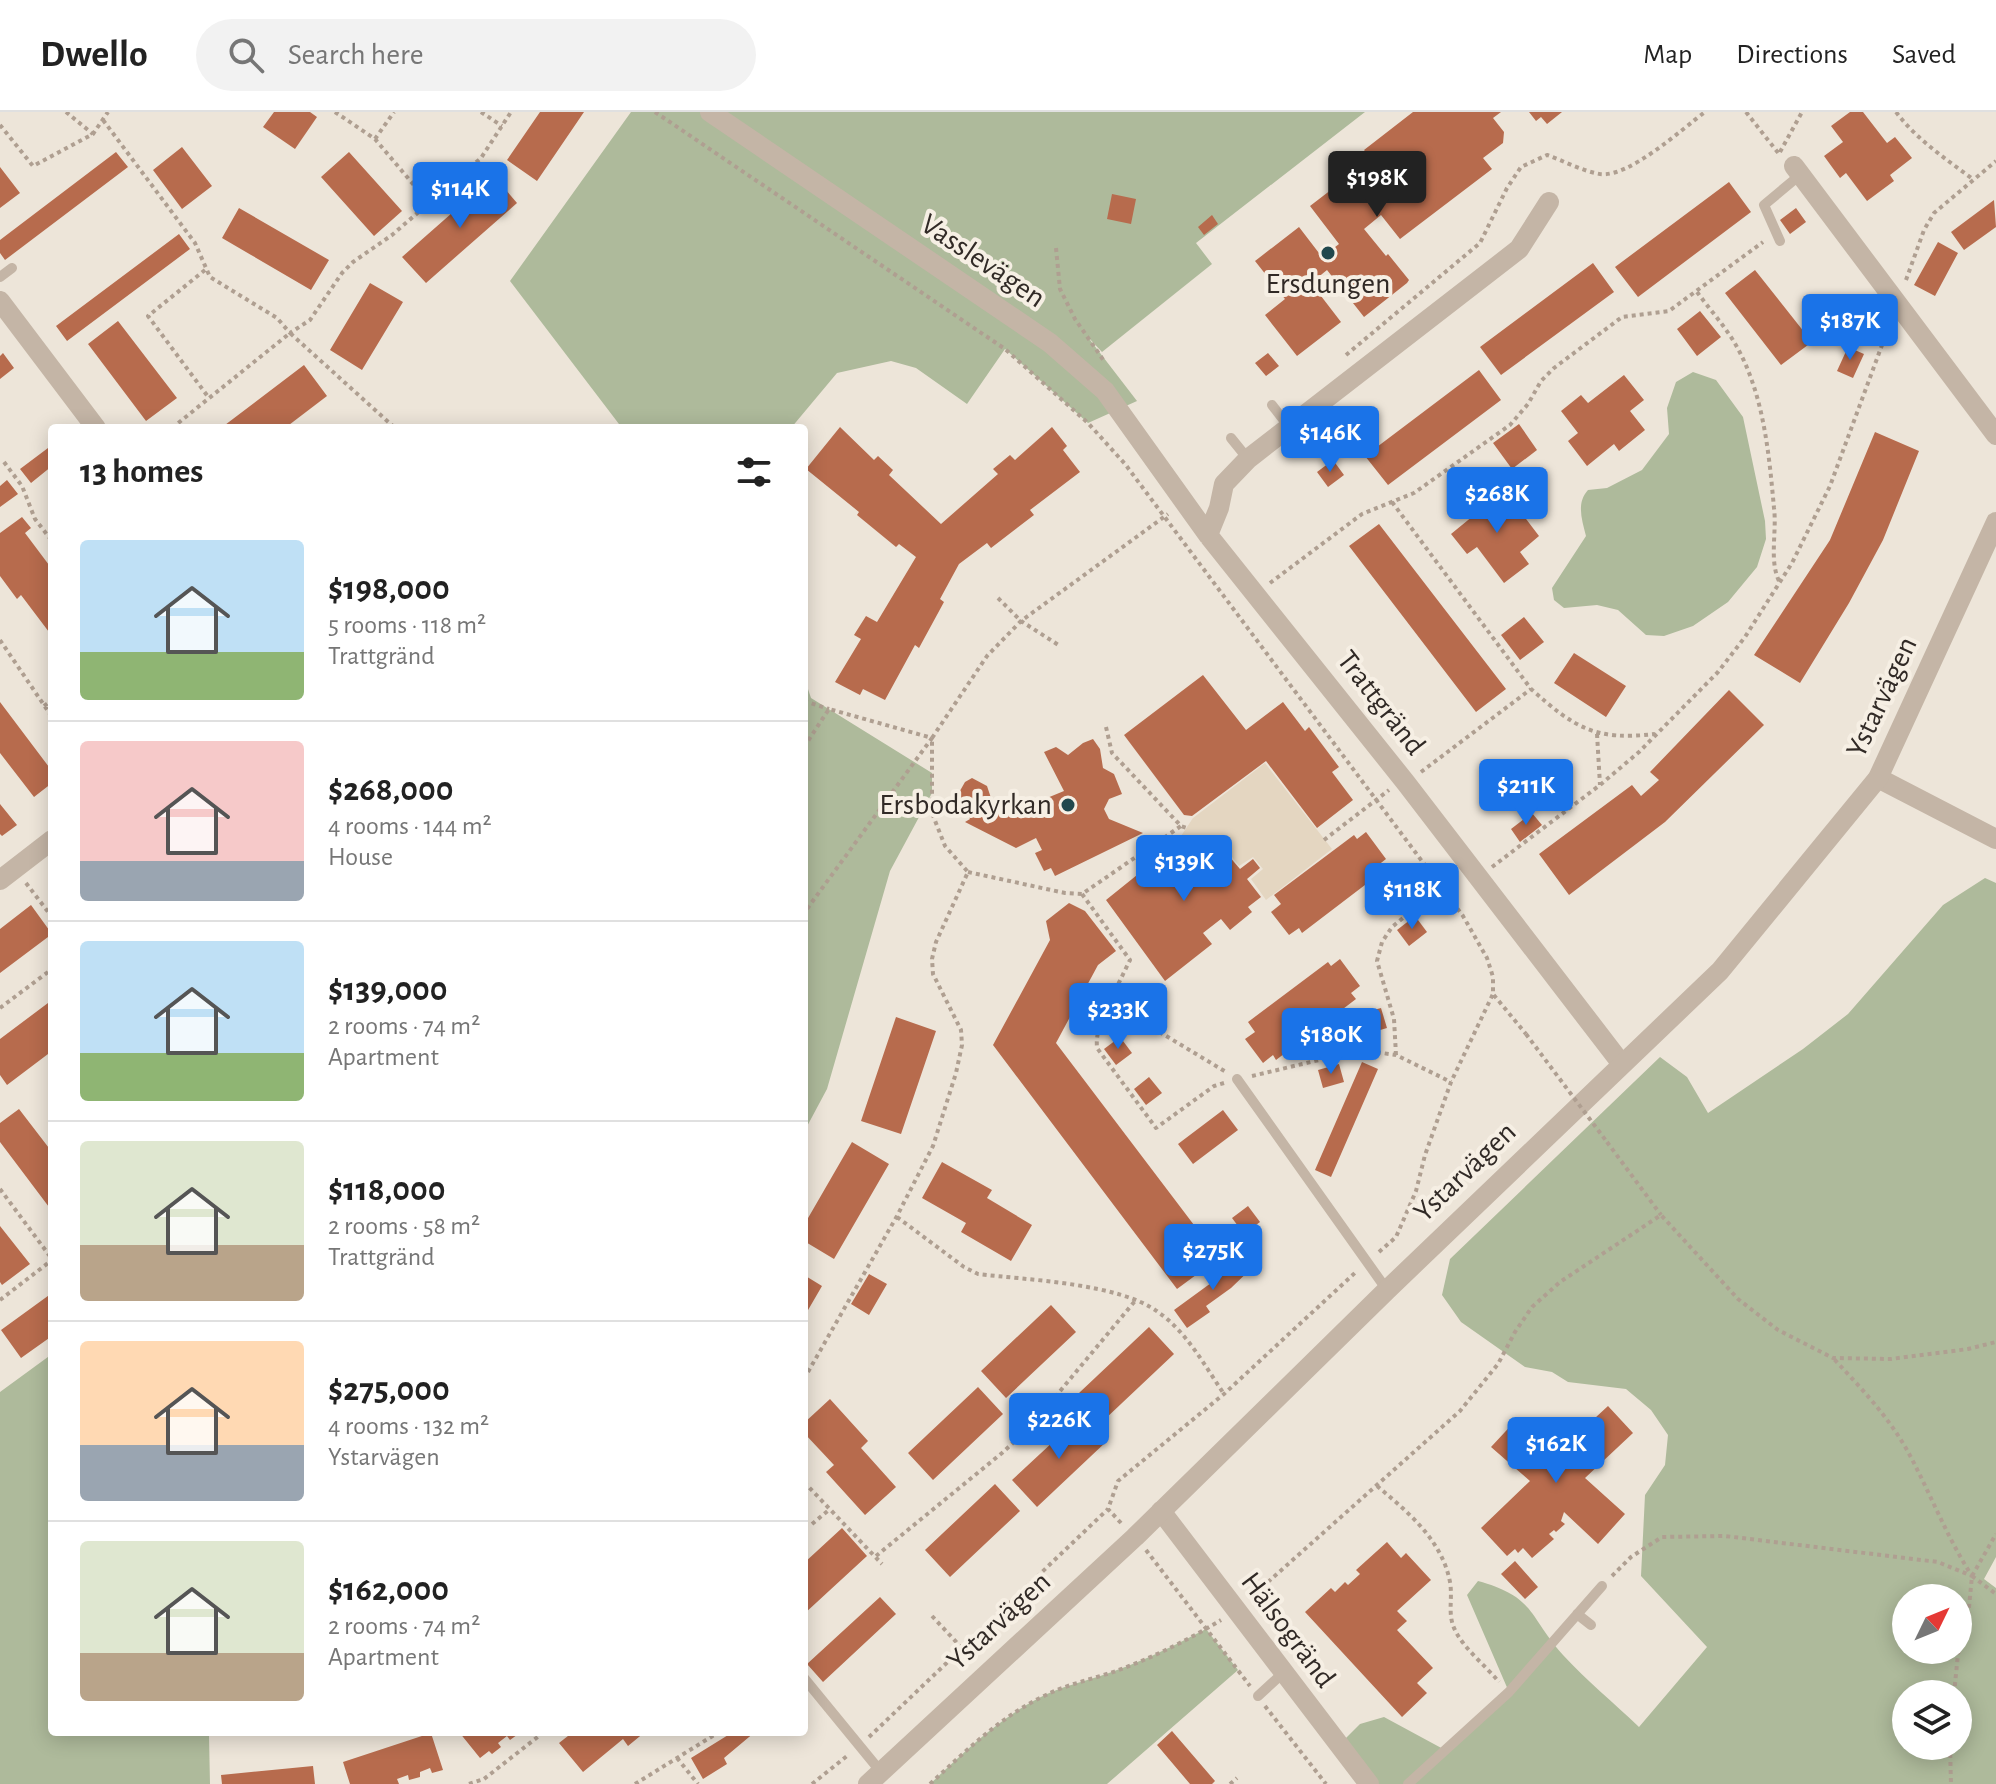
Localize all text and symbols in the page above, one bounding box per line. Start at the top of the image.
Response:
search box [196,19,756,91]
icon: search [224,33,268,77]
text: Dwello [40,36,148,74]
text: Search here [288,40,424,70]
text: Map [1643,41,1692,69]
text: Directions [1736,41,1848,69]
text: Saved [1892,41,1956,69]
pin: $198K [1321,151,1433,219]
pin: $114K [404,162,516,230]
text: $198K [1346,164,1408,190]
text: $114K [431,175,489,201]
street label: Vasslevägen [916,209,1050,313]
marker: Ersdungen [1319,244,1337,262]
place label: Ersdungen [1266,269,1390,299]
pin: $187K [1794,294,1906,362]
text: $187K [1820,307,1880,333]
pin: $146K [1274,406,1386,474]
text: $146K [1299,419,1361,445]
icon: filters [732,450,776,494]
text: 13 homes [80,455,203,489]
pin: $268K [1441,467,1553,535]
text: $268K [1465,480,1529,506]
icon: home [144,572,240,668]
text: $198,000 [328,572,450,606]
text: 5 rooms · 118 m² [328,612,486,638]
street label: Ystarvägen [1841,632,1923,762]
text: Trattgränd [328,643,435,669]
street label: Trattgränd [1331,645,1431,761]
pin: $211K [1470,759,1582,827]
text: $211K [1497,772,1555,798]
icon: home [144,773,240,869]
text: $268,000 [328,773,453,807]
place label: Ersbodakyrkan [879,790,1052,820]
marker: Ersbodakyrkan [1059,796,1077,814]
text: 4 rooms · 144 m² [328,813,492,839]
pin: $139K [1128,835,1240,903]
text: House [328,844,393,870]
text: $139K [1154,848,1214,874]
pin: $118K [1356,863,1468,931]
text: $118K [1383,876,1441,902]
icon: home [144,973,240,1069]
text: $139,000 [328,973,448,1007]
pin: $233K [1062,983,1174,1051]
text: $233K [1087,996,1149,1022]
pin: $180K [1275,1008,1387,1076]
text: 2 rooms · 74 m² [328,1013,480,1039]
text: $180K [1300,1021,1362,1047]
text: Apartment [328,1044,439,1070]
street label: Ystarvägen [1408,1116,1522,1228]
icon: home [144,1173,240,1269]
text: $118,000 [328,1173,445,1207]
text: 2 rooms · 58 m² [328,1213,480,1239]
pin: $275K [1157,1224,1269,1292]
text: $275K [1182,1237,1244,1263]
text: Trattgränd [328,1244,435,1270]
icon: home [144,1373,240,1469]
text: $275,000 [328,1373,450,1407]
pin: $226K [1003,1393,1115,1461]
text: $226K [1027,1406,1091,1432]
text: 4 rooms · 132 m² [328,1413,489,1439]
pin: $162K [1500,1417,1612,1485]
text: $162K [1525,1430,1587,1456]
text: Ystarvägen [328,1444,440,1470]
street label: Ystarvägen [942,1566,1056,1676]
street label: Hälsogränd [1235,1567,1341,1693]
icon: home [144,1573,240,1669]
text: $162,000 [328,1573,449,1607]
north arrow [1892,1584,1972,1664]
map controls [1892,1584,1972,1760]
text: 2 rooms · 74 m² [328,1613,480,1639]
text: Apartment [328,1644,439,1670]
button: layers [1892,1680,1972,1760]

